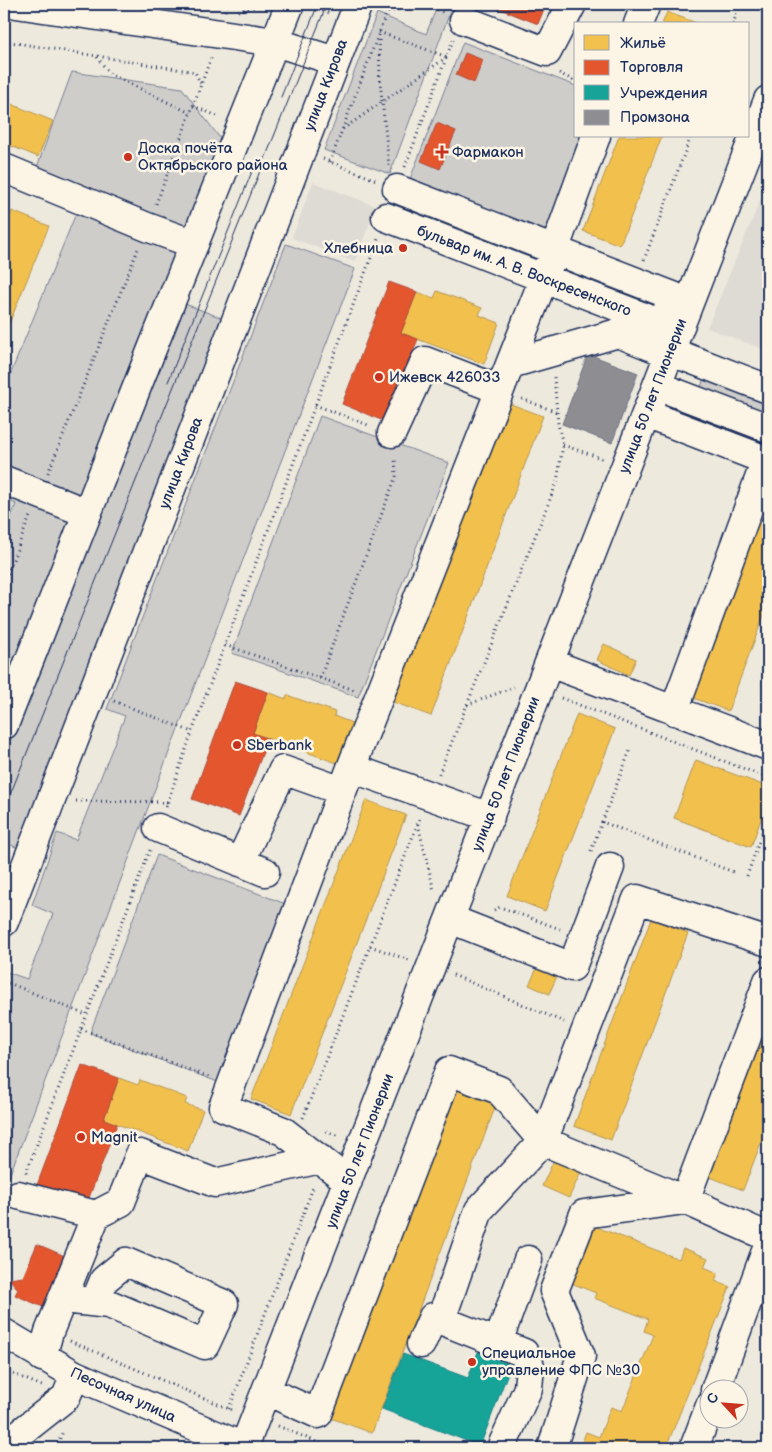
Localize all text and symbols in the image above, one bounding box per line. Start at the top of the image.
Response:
legend [574,22,750,138]
text: Жильё [620,34,666,53]
street label: улица Кирова [300,36,352,134]
text: Торговля [620,58,683,77]
text: Учреждения [620,84,707,103]
text: Промзона [620,108,690,127]
place label: Доска почёта Октябрьского района [138,139,288,175]
place label: Фармакон [452,143,524,162]
marker: Фармакон [436,146,448,158]
marker: Доска почёта Октябрьского района [122,151,134,163]
street label: бульвар им. А. В. Воскресенского [414,221,634,321]
place label: Хлебница [324,239,393,258]
marker: Хлебница [397,242,409,254]
street label: улица 50 лет Пионерии [615,316,691,476]
place label: Ижевск 426033 [389,368,501,387]
marker: Ижевск 426033 [373,371,385,383]
street label: улица Кирова [155,414,207,512]
street label: улица 50 лет Пионерии [468,694,544,854]
place label: Sberbank [247,736,312,755]
marker: Sberbank [231,739,243,751]
street label: улица 50 лет Пионерии [322,1071,398,1231]
place label: Magnit [91,1128,138,1147]
marker: Magnit [75,1131,87,1143]
place label: Специальное управление ФПС №30 [482,1344,640,1380]
marker: Специальное управление ФПС №30 [466,1356,478,1368]
street label: Песочная улица [67,1363,179,1427]
north arrow [700,1380,750,1430]
text: С [703,1390,723,1407]

